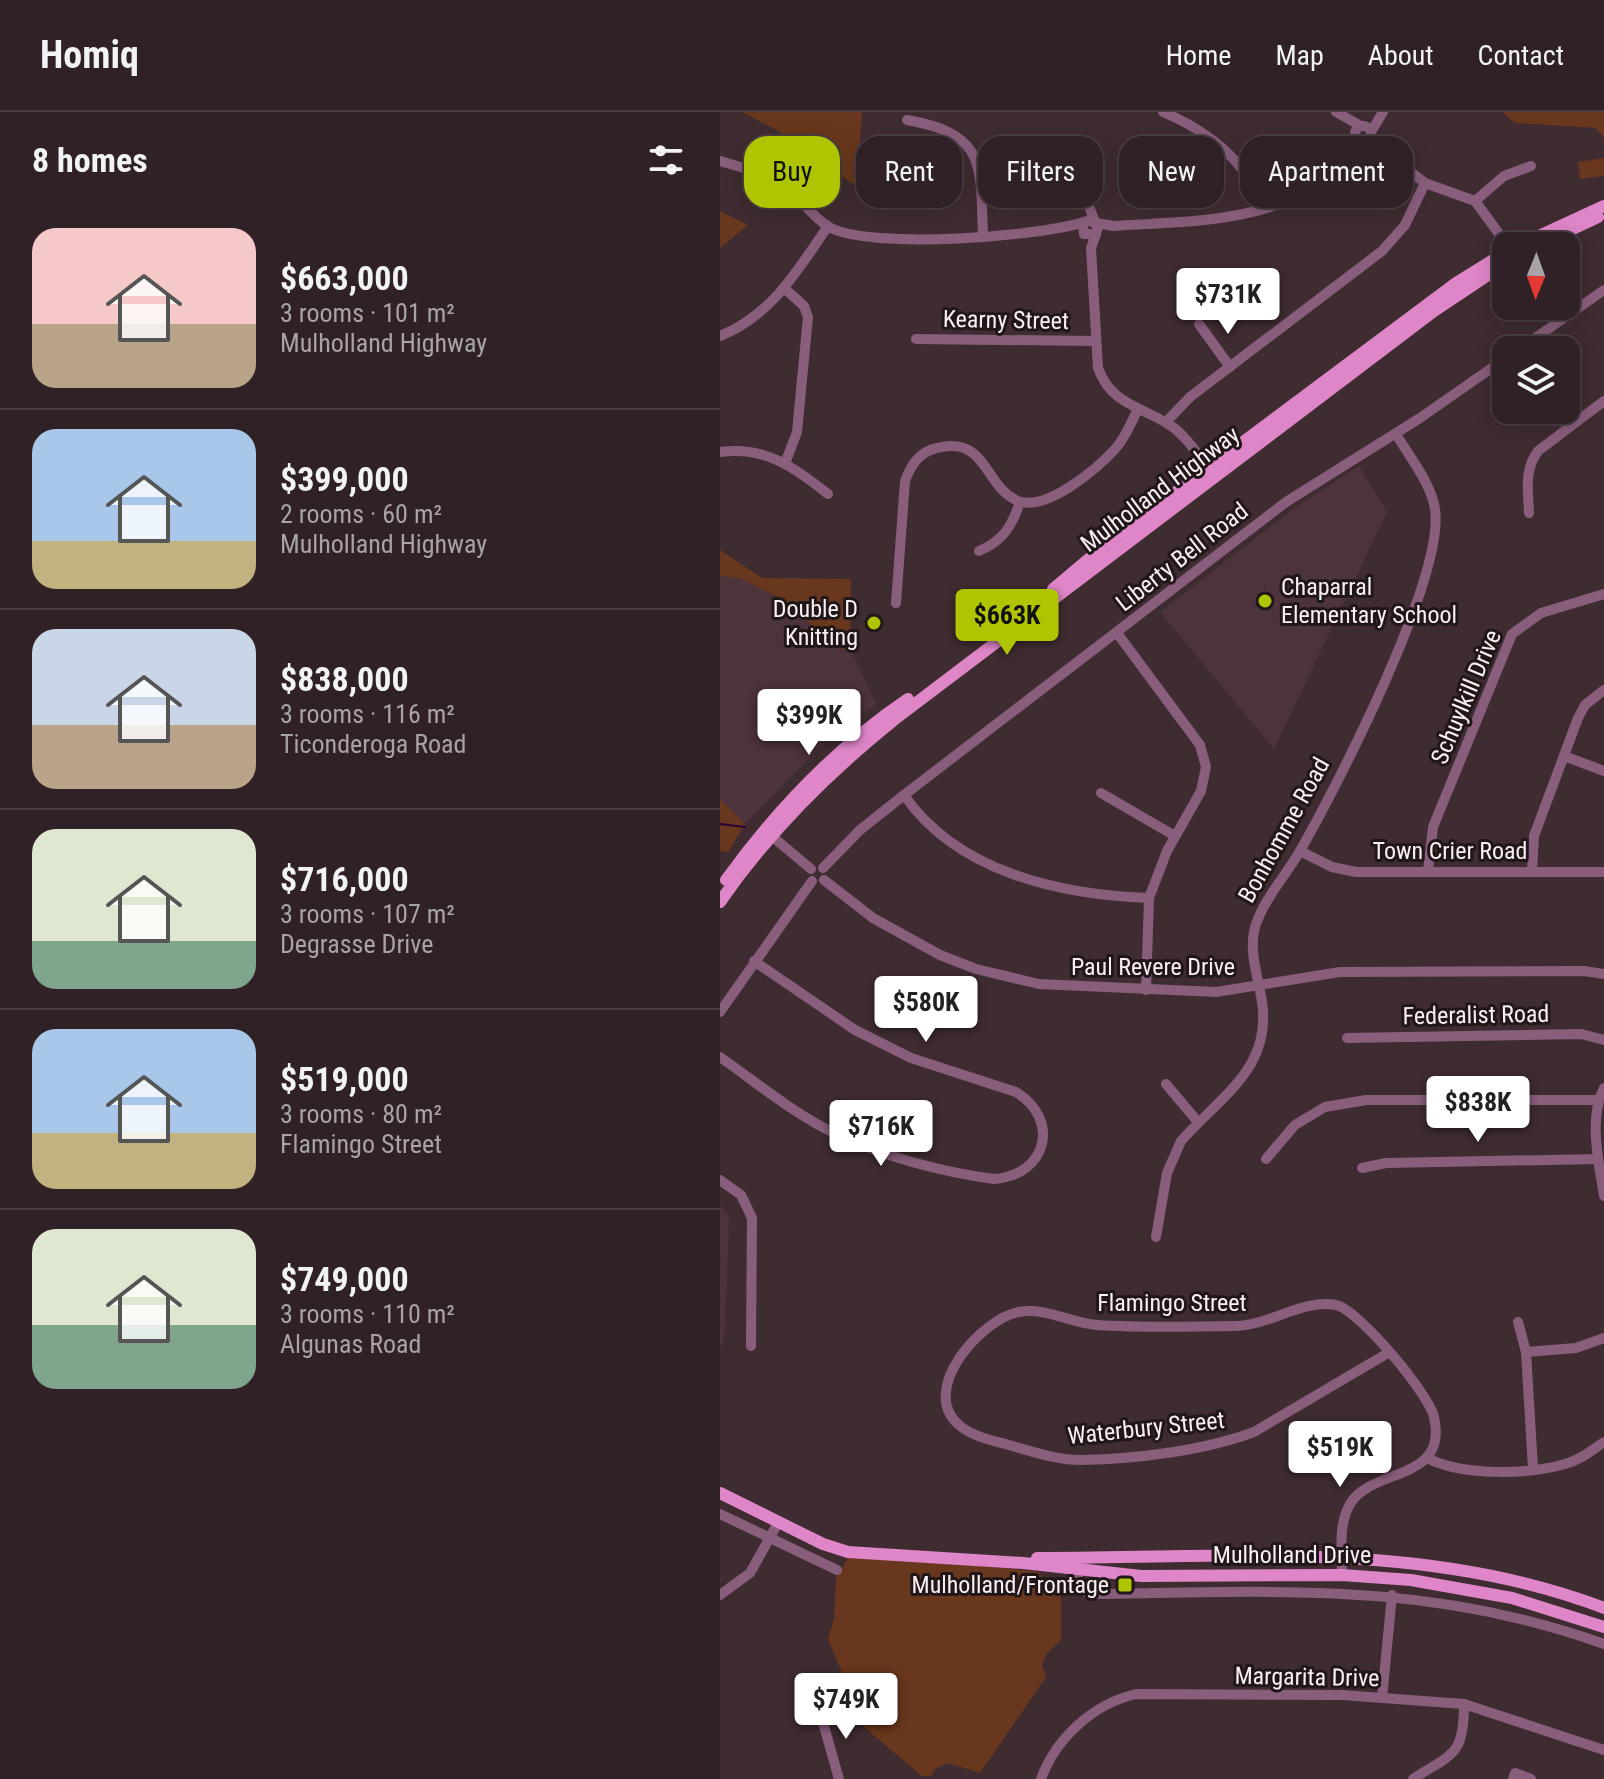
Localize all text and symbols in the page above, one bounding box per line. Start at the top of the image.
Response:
text: Homiq [40,33,139,77]
text: Home [1166,39,1231,72]
text: Map [1275,39,1324,72]
text: About [1368,39,1434,72]
text: Contact [1478,39,1564,72]
chip: Buy [744,136,840,208]
chip: Rent [856,136,962,208]
chip: Filters [978,136,1103,208]
chip: New [1119,136,1224,208]
chip: Apartment [1240,136,1413,208]
icon: filters [644,138,688,182]
text: 8 homes [32,140,148,180]
north arrow [1492,232,1580,320]
map controls [1492,232,1580,424]
text: $663,000 [280,258,409,298]
icon: home [96,260,192,356]
pin: $731K [1172,268,1284,336]
text: $731K [1195,279,1261,309]
text: 3 rooms · 101 m² [280,298,455,328]
street label: Kearny Street [943,305,1069,335]
text: Mulholland Highway [280,328,487,358]
button: layers [1492,336,1580,424]
street label: Mulholland Highway [1075,420,1245,558]
text: $399,000 [280,459,409,499]
icon: home [96,461,192,557]
street label: Liberty Bell Road [1111,497,1253,617]
text: 2 rooms · 60 m² [280,499,442,529]
text: Mulholland Highway [280,529,487,559]
place label: Chaparral Elementary School [1281,573,1457,629]
pin: $663K [951,589,1063,657]
marker: Chaparral Elementary School [1256,592,1274,610]
place label: Double D Knitting [773,595,858,651]
text: $663K [974,600,1040,630]
marker: Double D Knitting [865,614,883,632]
street label: Schuylkill Drive [1425,626,1507,768]
text: $838,000 [280,659,409,699]
icon: home [96,661,192,757]
pin: $399K [753,689,865,757]
text: 3 rooms · 116 m² [280,699,455,729]
text: $399K [776,700,842,730]
text: Ticonderoga Road [280,729,466,759]
street label: Bonhomme Road [1233,753,1335,907]
street label: Town Crier Road [1373,837,1527,865]
text: $716,000 [280,859,409,899]
icon: home [96,861,192,957]
text: 3 rooms · 107 m² [280,899,455,929]
text: Degrasse Drive [280,929,433,959]
street label: Paul Revere Drive [1071,953,1235,981]
pin: $580K [870,976,982,1044]
text: $580K [893,987,959,1017]
street label: Federalist Road [1402,1000,1550,1030]
text: $519,000 [280,1059,409,1099]
icon: home [96,1061,192,1157]
pin: $838K [1422,1076,1534,1144]
text: $838K [1445,1087,1511,1117]
text: 3 rooms · 80 m² [280,1099,442,1129]
pin: $716K [825,1100,937,1168]
text: $716K [848,1111,914,1141]
text: Flamingo Street [280,1129,442,1159]
text: $749,000 [280,1259,409,1299]
icon: home [96,1261,192,1357]
street label: Flamingo Street [1097,1289,1247,1317]
text: 3 rooms · 110 m² [280,1299,455,1329]
text: Algunas Road [280,1329,421,1359]
street label: Waterbury Street [1066,1406,1226,1450]
pin: $519K [1284,1421,1396,1489]
text: $519K [1307,1432,1373,1462]
street label: Mulholland Drive [1213,1541,1371,1569]
place label: Mulholland/Frontage [912,1571,1109,1599]
marker: Mulholland/Frontage [1116,1576,1134,1594]
street label: Margarita Drive [1234,1662,1380,1692]
pin: $749K [790,1673,902,1741]
text: $749K [813,1684,879,1714]

